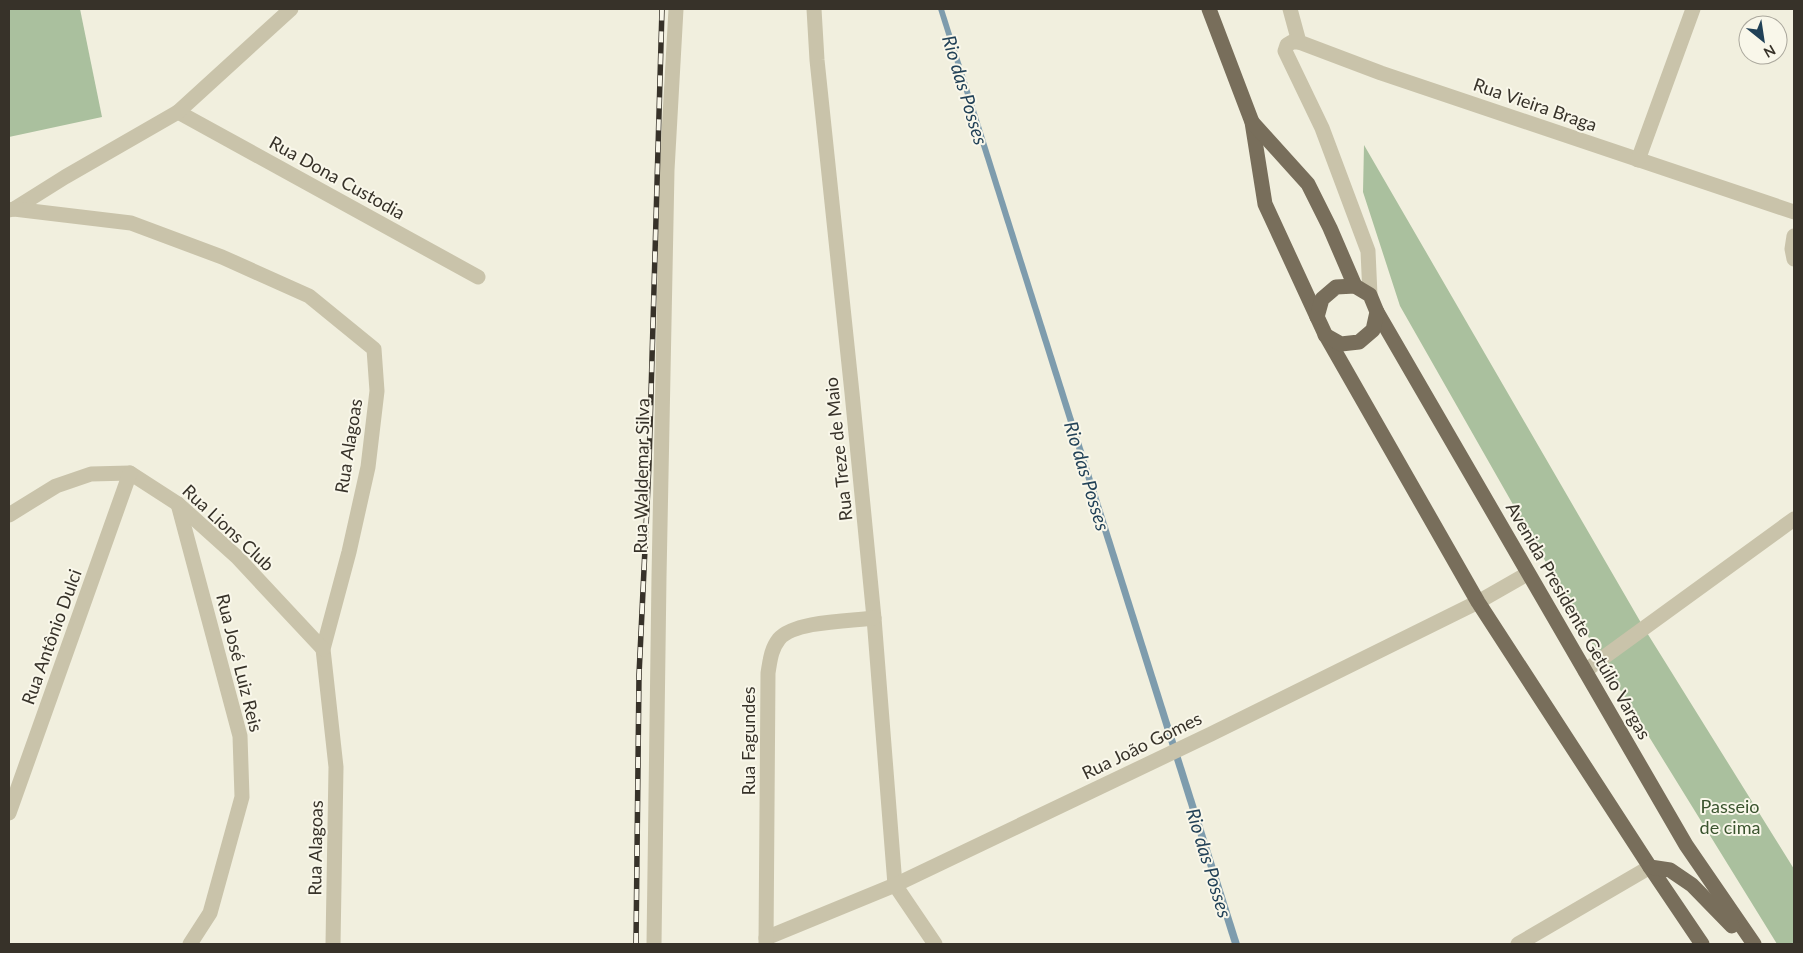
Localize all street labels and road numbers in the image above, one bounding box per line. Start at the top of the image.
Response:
street label: Rua Vieira Braga [1471,73,1600,135]
street label: Rua Dona Custodia [266,131,409,223]
street label: Rua Treze de Maio [820,376,856,522]
street label: Rua Alagoas [330,397,366,495]
street label: Rua Waldemar Silva [629,398,653,554]
street label: Rua Lions Club [178,479,279,575]
street label: Avenida Presidente Getúlio Vargas [1502,498,1656,743]
street label: Rua Antônio Dulci [16,566,86,707]
street label: Rua José Luiz Reis [212,591,268,734]
street label: Rua Fagundes [737,686,759,796]
street label: Rua João Gomes [1078,707,1205,784]
street label: Rua Alagoas [303,800,327,896]

